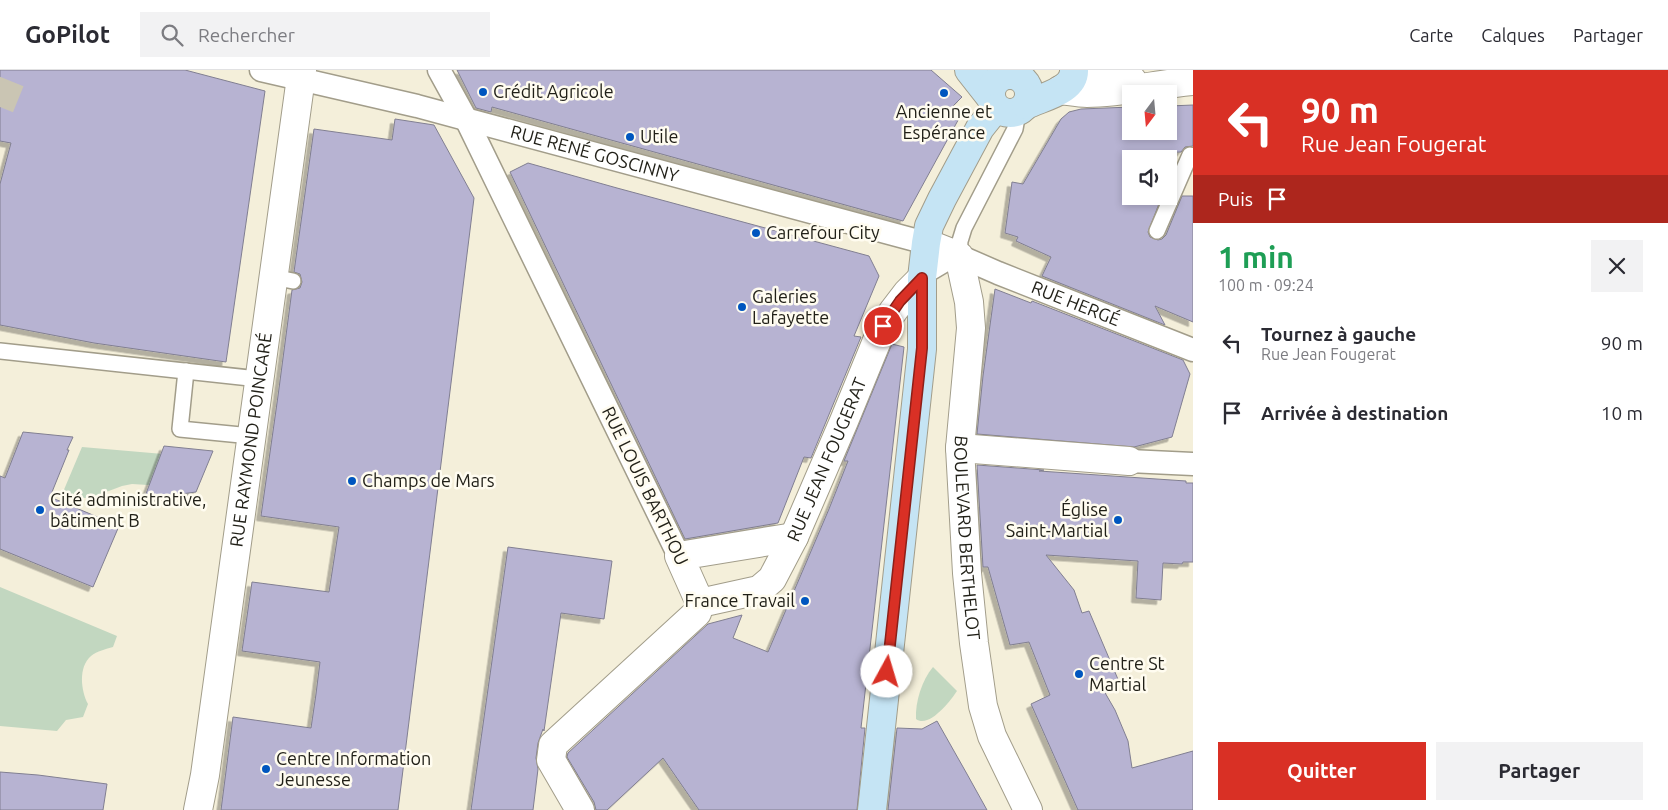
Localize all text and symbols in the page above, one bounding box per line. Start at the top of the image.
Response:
search box [140,12,490,57]
text: GoPilot [25,21,110,48]
icon: search [158,21,186,49]
text: Rechercher [198,24,295,46]
text: Carte [1409,25,1453,45]
text: Calques [1481,25,1545,45]
text: Partager [1573,25,1643,45]
place label: Crédit Agricole [493,81,614,101]
north arrow [1122,85,1178,140]
map controls [1122,85,1177,205]
marker: Crédit Agricole [477,86,489,98]
marker: Ancienne et Espérance [938,87,950,99]
icon: left [1218,90,1283,155]
text: 90 m [1301,90,1379,130]
place label: Ancienne et Espérance [896,101,992,142]
street label: RUE RENÉ GOSCINNY [509,121,682,185]
place label: Utile [640,126,678,146]
marker: Utile [624,131,636,143]
text: Rue Jean Fougerat [1301,131,1486,156]
button: sound [1122,150,1177,205]
icon: arrive [1263,185,1291,213]
text: Puis [1218,188,1253,210]
place label: Carrefour City [766,222,880,242]
marker: Carrefour City [750,227,762,239]
text: 1 min [1218,240,1294,274]
button: close [1591,240,1643,292]
street label: RUE HERGÉ [1029,276,1124,329]
text: 100 m · 09:24 [1218,276,1314,294]
place label: Galeries Lafayette [752,286,829,327]
marker: Galeries Lafayette [736,301,748,313]
pin [862,305,904,347]
icon: arrive [869,312,897,340]
text: Tournez à gauche [1261,323,1416,345]
icon: left [1218,329,1246,357]
street label: RUE RAYMOND POINCARÉ [225,331,275,548]
text: 90 m [1601,332,1643,354]
text: Rue Jean Fougerat [1261,345,1396,363]
street label: RUE JEAN FOUGERAT [782,374,870,544]
icon: arrive [1218,399,1246,427]
text: Arrivée à destination [1261,402,1448,424]
text: 10 m [1601,402,1643,424]
street label: RUE LOUIS BARTHOU [599,403,693,568]
street label: BOULEVARD BERTHELOT [951,435,985,641]
place label: Champs de Mars [362,470,495,490]
marker: Champs de Mars [346,475,358,487]
place label: Cité administrative, bâtiment B [50,489,206,530]
place label: Église Saint-Martial [1006,498,1108,540]
marker: Cité administrative, bâtiment B [34,504,46,516]
marker: Église Saint-Martial [1112,514,1124,526]
place label: France Travail [685,590,795,610]
marker: France Travail [799,595,811,607]
position arrow [860,645,912,697]
place label: Centre St Martial [1089,653,1165,694]
marker: Centre St Martial [1073,668,1085,680]
button: Quitter [1218,742,1426,800]
button: Partager [1436,742,1643,800]
place label: Centre Information Jeunesse [276,748,431,789]
marker: Centre Information Jeunesse [260,763,272,775]

